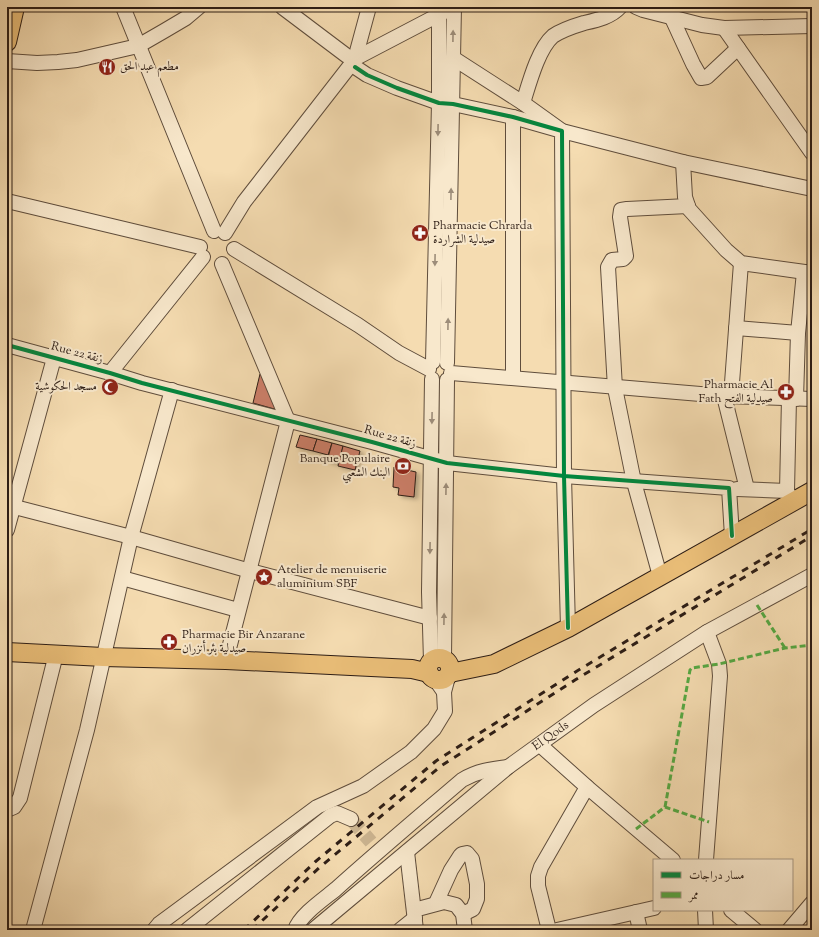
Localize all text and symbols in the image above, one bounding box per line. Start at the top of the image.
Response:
one-way arrow [450,30,457,42]
restaurant icon: مطعم عبد الحق [97,57,117,77]
place label: مطعم عبد الحق [120,58,179,77]
one-way arrow [435,124,442,136]
one-way arrow [448,187,454,200]
place label: Pharmacie Chrarda صيدلية الشراردة [433,217,533,249]
pharmacy icon: Pharmacie Chrarda صيدلية الشراردة [410,223,430,243]
one-way arrow [432,254,439,266]
one-way arrow [445,317,451,330]
street label: Rue 22 زنقة [49,337,105,369]
place label: Pharmacie Al Fath صيدلية الفتح [698,376,774,409]
mosque icon: مسجد الحكوشية [100,377,120,397]
place label: مسجد الحكوشية [35,378,97,396]
pharmacy icon: Pharmacie Al Fath صيدلية الفتح [776,382,796,402]
one-way arrow [429,412,435,425]
street label: Rue 22 زنقة [362,421,418,453]
place label: Banque Populaire البنك الشعبي [300,450,390,484]
bank icon: Banque Populaire البنك الشعبي [393,456,413,476]
one-way arrow [443,482,449,495]
one-way arrow [427,542,433,555]
place label: Atelier de menuiserie aluminium SBF [277,561,387,593]
place icon: Atelier de menuiserie aluminium SBF [254,567,274,587]
one-way arrow [441,612,447,625]
place label: Pharmacie Bir Anzarane صيدلية بئر أنزران [182,626,306,658]
pharmacy icon: Pharmacie Bir Anzarane صيدلية بئر أنزران [159,632,179,652]
street label: El Qods [529,717,573,755]
legend [653,859,793,911]
text: مسار دراجات [689,867,745,885]
text: ممر [687,887,699,905]

